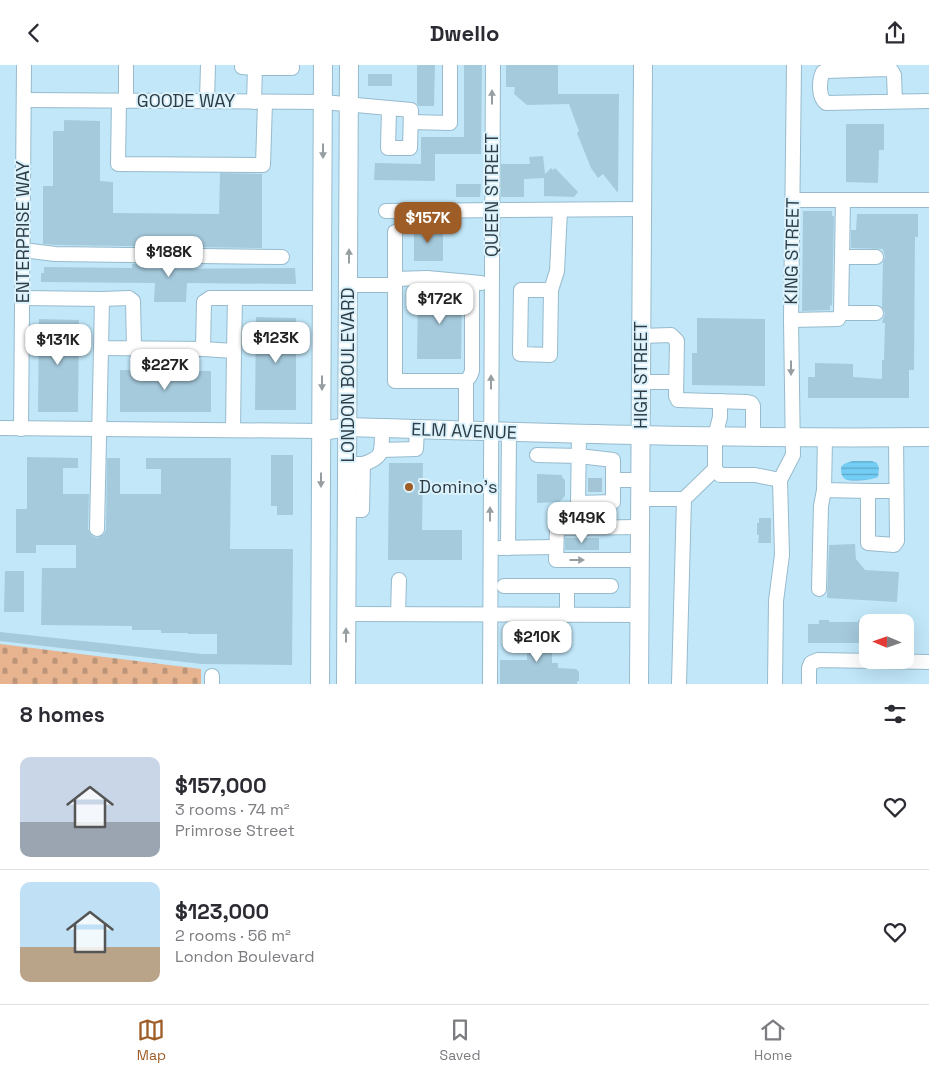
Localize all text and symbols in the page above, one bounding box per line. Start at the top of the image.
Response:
icon: back [20,19,48,47]
text: Dwello [430,19,499,47]
icon: share [881,19,909,47]
street label: GOODE WAY [137,89,235,112]
one-way arrow [488,89,496,105]
street label: QUEEN STREET [480,133,503,257]
one-way arrow [319,143,327,159]
street label: ENTERPRISE WAY [11,161,34,303]
street label: KING STREET [779,197,804,305]
pin: $157K [393,201,463,244]
text: $157K [405,207,451,228]
pin: $188K [134,235,204,278]
text: $188K [146,241,192,262]
one-way arrow [345,248,353,264]
pin: $172K [405,283,475,325]
street label: LONDON BOULEVARD [336,288,359,462]
text: $172K [417,288,463,309]
pin: $123K [241,321,311,364]
street label: HIGH STREET [629,321,652,429]
pin: $131K [23,323,93,366]
text: $123K [253,327,299,348]
text: $131K [36,329,80,350]
pin: $227K [130,349,200,391]
text: $227K [141,354,189,375]
one-way arrow [787,361,795,377]
one-way arrow [487,374,495,390]
one-way arrow [317,375,325,391]
street label: ELM AVENUE [411,417,517,444]
one-way arrow [317,472,325,488]
place label: Domino's [419,475,497,498]
marker: Domino's [403,481,415,493]
pin: $149K [547,501,617,544]
one-way arrow [486,506,494,522]
text: $149K [558,507,606,528]
one-way arrow [570,556,586,564]
north arrow [859,614,914,669]
map controls [859,614,914,669]
pin: $210K [502,621,572,663]
text: $210K [514,626,560,647]
one-way arrow [342,627,350,643]
icon: filters [881,700,909,728]
text: 8 homes [20,701,105,728]
text: $157,000 [175,772,267,799]
icon: home [60,777,120,837]
icon: heart [881,793,909,821]
text: 3 rooms · 74 m² [175,799,290,820]
text: Primrose Street [175,820,295,841]
text: $123,000 [175,898,269,925]
icon: home [60,902,120,962]
icon: heart [881,918,909,946]
text: 2 rooms · 56 m² [175,925,291,946]
text: London Boulevard [175,946,314,967]
tab: Map [137,1016,166,1064]
tab: Saved [440,1016,480,1064]
tab: Home [754,1016,792,1064]

